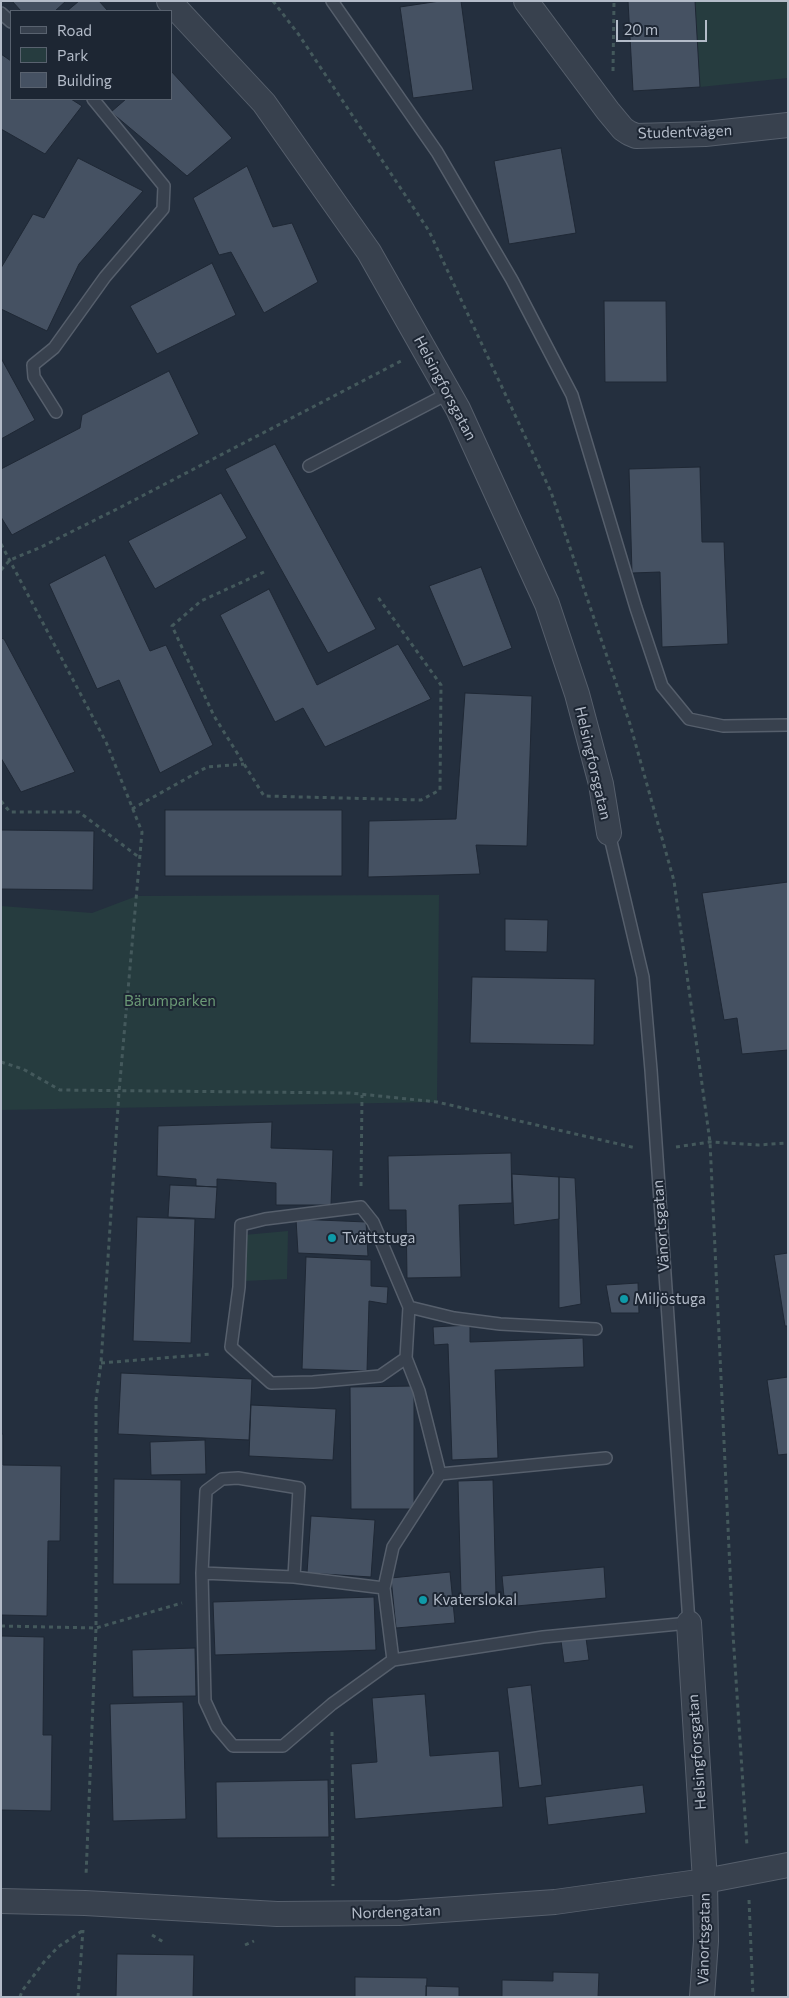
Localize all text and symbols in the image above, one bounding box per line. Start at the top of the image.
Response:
legend [10,10,172,100]
scale bar [619,10,710,42]
text: 20 m [624,20,658,38]
text: Road [57,21,92,39]
text: Park [57,46,88,64]
text: Building [57,71,112,89]
street label: Studentvägen [638,121,732,143]
street label: Helsingforsgatan [410,333,480,443]
street label: Helsingforsgatan [571,705,615,821]
park label: Bärumparken [124,992,216,1010]
street label: Vänortsgatan [649,1179,673,1273]
place label: Tvättstuga [342,1229,415,1247]
marker: Tvättstuga [326,1232,338,1244]
place label: Miljöstuga [634,1290,706,1308]
marker: Miljöstuga [618,1293,630,1305]
place label: Kvaterslokal [433,1591,517,1609]
marker: Kvaterslokal [417,1594,429,1606]
street label: Helsingforsgatan [684,1694,710,1810]
street label: Vänortsgatan [694,1893,714,1985]
street label: Nordengatan [351,1901,441,1923]

